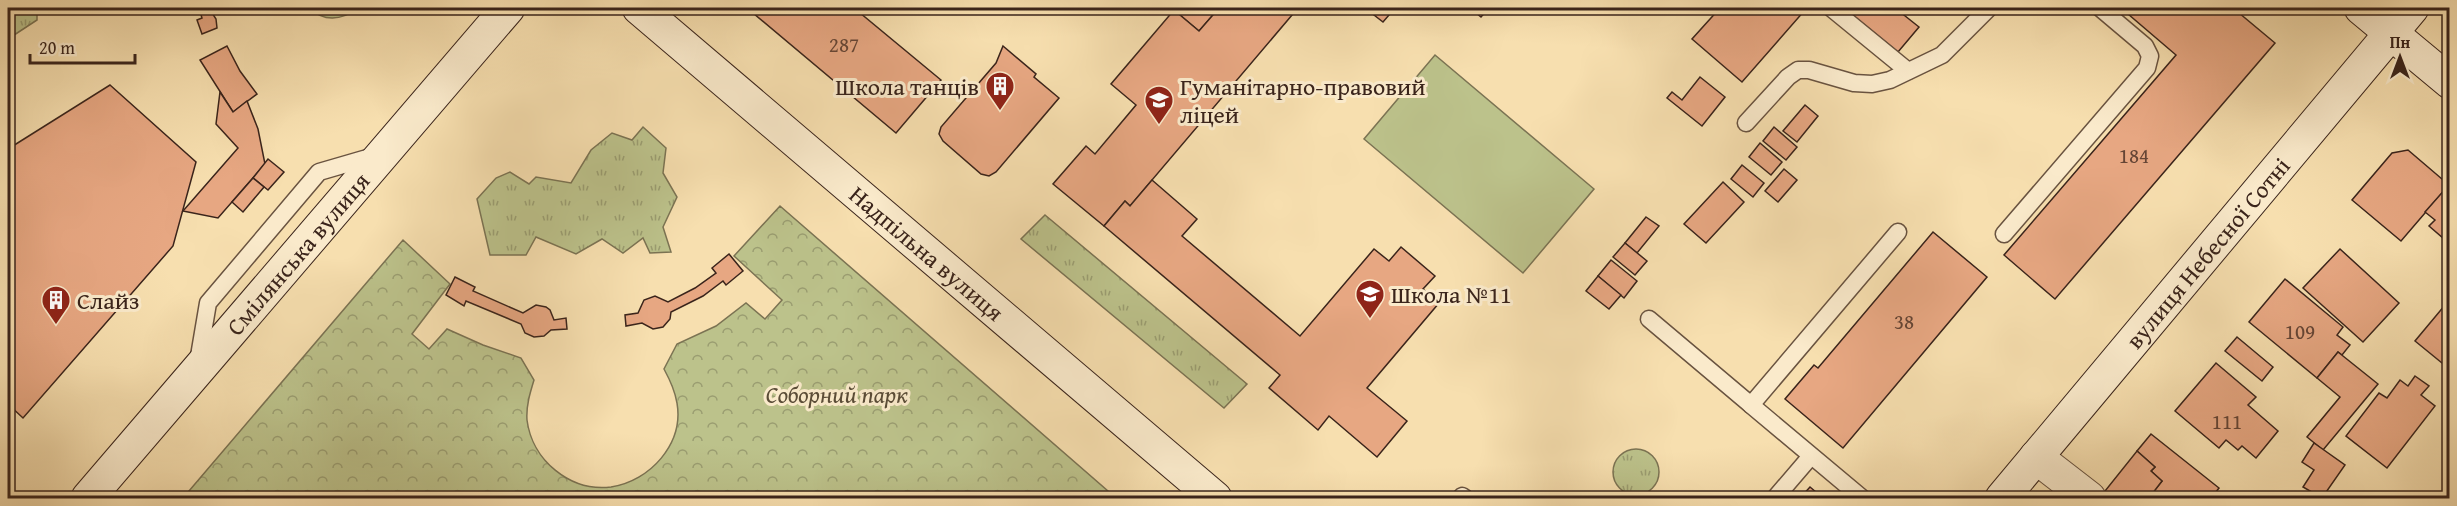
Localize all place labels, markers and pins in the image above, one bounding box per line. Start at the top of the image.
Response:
place label: Школа танців [835,69,979,104]
place label: Гуманітарно-правовий ліцей [1180,69,1426,132]
building icon: Школа танців [984,70,1016,112]
school or university icon: Гуманітарно-правовий ліцей [1143,84,1175,126]
place label: Школа №11 [1391,277,1512,312]
school or university icon: Школа №11 [1354,278,1386,320]
place label: Слайз [77,283,139,318]
building icon: Слайз [40,284,72,326]

